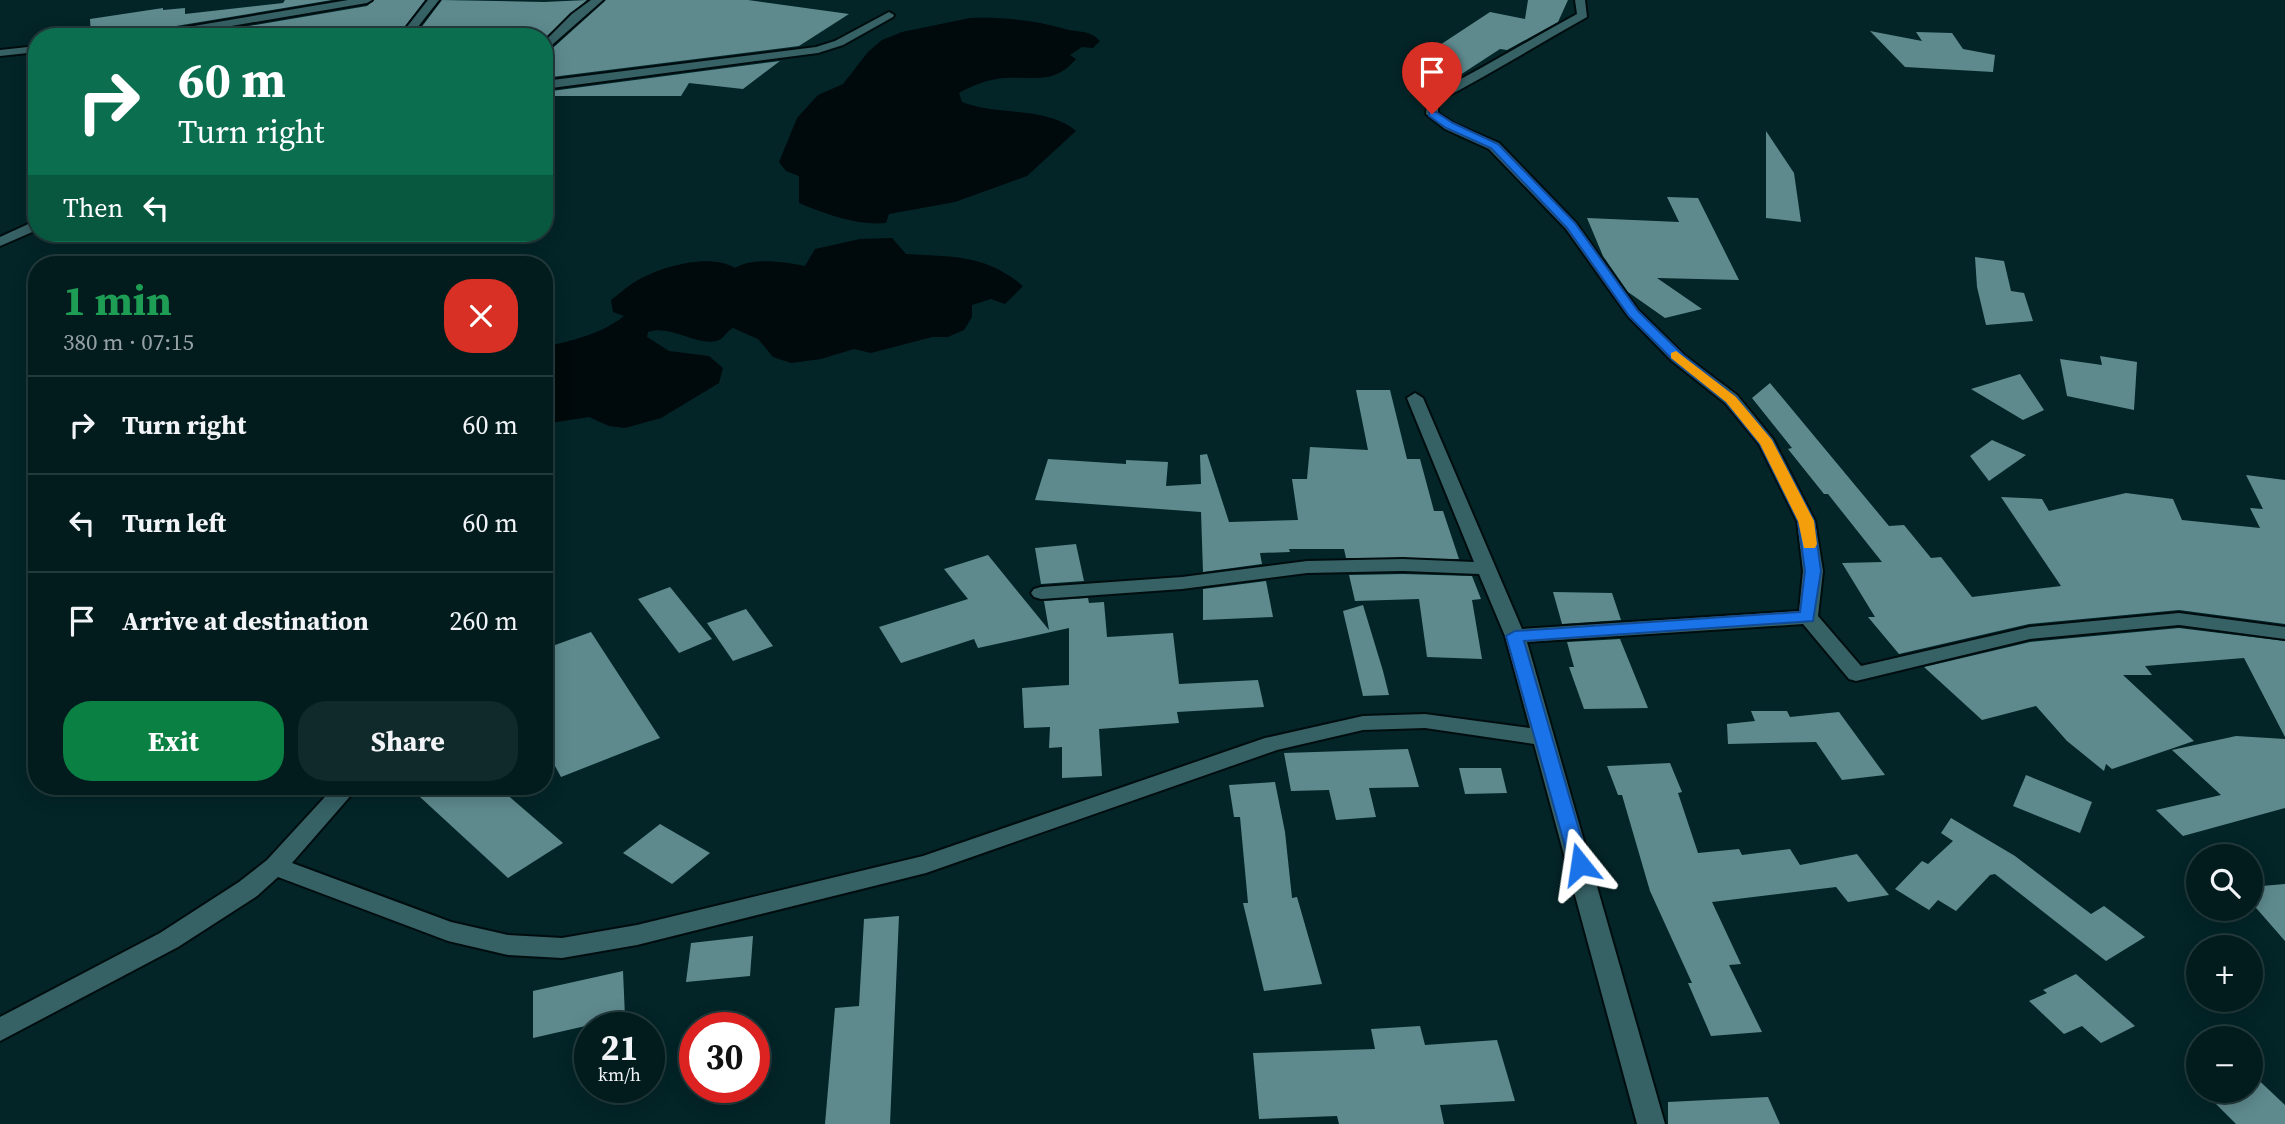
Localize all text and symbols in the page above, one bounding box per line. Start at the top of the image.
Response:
pin [1402,42,1462,114]
text: 60 m [178,46,286,113]
icon: arrive [1413,53,1451,91]
icon: right [63,56,154,147]
text: Turn right [178,110,324,154]
icon: left [137,189,175,227]
text: Then [63,190,123,226]
text: 1 min [63,271,172,329]
button: close [444,279,518,353]
text: 380 m · 07:15 [63,326,194,358]
icon: right [63,406,101,444]
text: Turn right [122,407,246,443]
text: 60 m [463,407,518,443]
icon: left [63,504,101,542]
text: Turn left [122,505,226,541]
text: 60 m [463,505,518,541]
icon: arrive [63,602,101,640]
text: Arrive at destination [122,603,369,639]
text: 260 m [450,603,518,639]
button: Exit [63,701,284,781]
button: Share [298,701,518,781]
position arrow [1543,827,1617,901]
map controls [2186,844,2263,1103]
button: search [2186,844,2263,921]
button: + [2186,935,2263,1012]
speed limit sign: 30 [679,1012,770,1103]
text: 21 [601,1024,638,1072]
button: − [2186,1026,2263,1103]
text: km/h [598,1062,641,1087]

